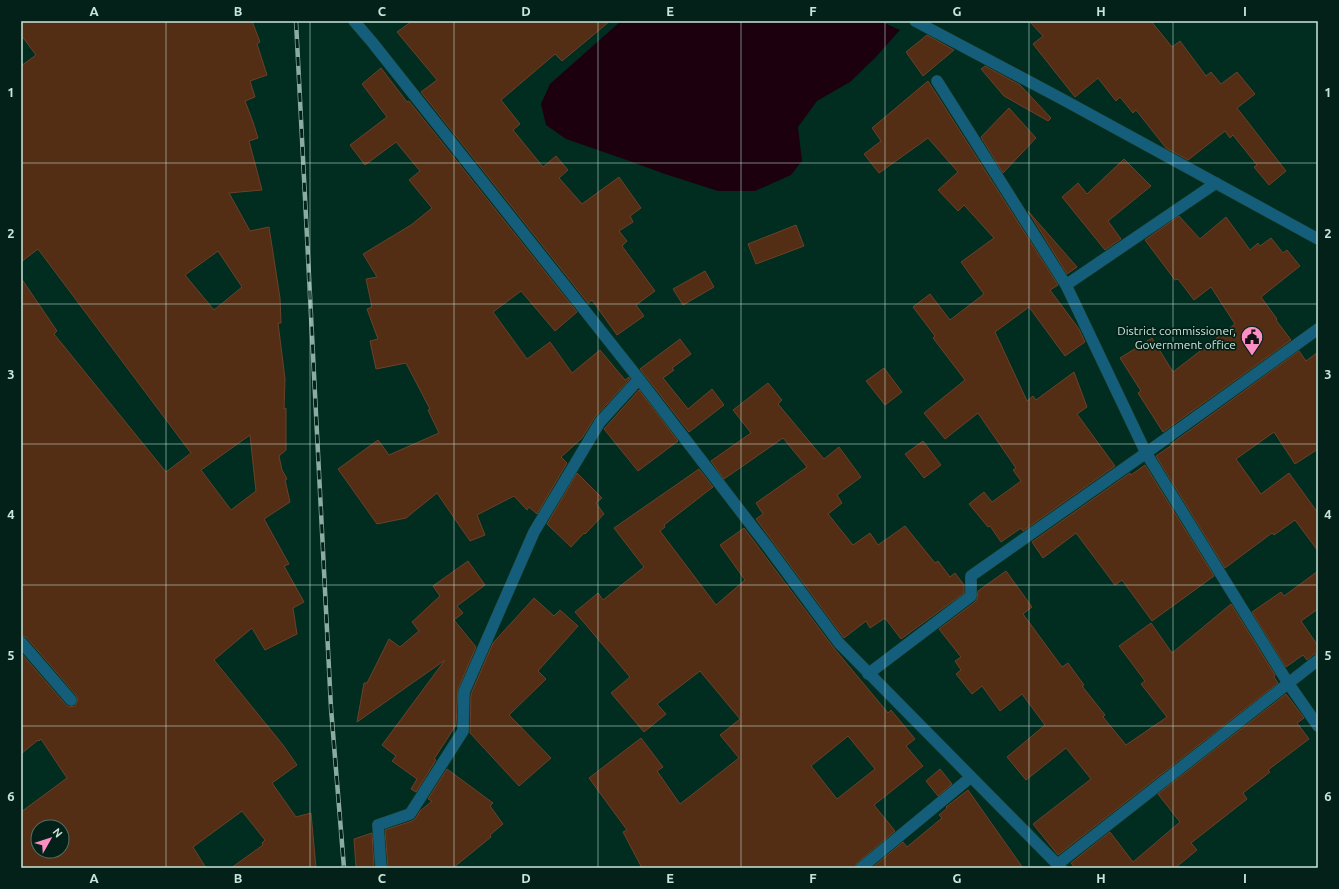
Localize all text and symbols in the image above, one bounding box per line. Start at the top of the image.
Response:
text: A [89,4,99,18]
text: B [234,4,243,18]
text: C [378,4,387,18]
text: D [521,4,531,18]
text: E [666,4,674,18]
text: F [809,4,817,18]
text: G [953,4,962,18]
text: H [1096,4,1106,18]
text: I [1243,4,1247,18]
text: 1 [7,85,15,99]
text: 1 [1324,85,1332,99]
text: 2 [7,226,15,240]
text: 2 [1324,226,1332,240]
place label: District commissioner, Government office [1117,324,1236,351]
public building icon: District commissioner, Government office [1239,324,1265,357]
text: 3 [7,367,15,381]
text: 3 [1324,367,1332,381]
text: 4 [7,507,15,521]
text: 4 [1324,507,1332,521]
text: 5 [7,648,15,662]
text: 5 [1324,648,1332,662]
text: 6 [7,789,15,803]
text: 6 [1324,789,1332,803]
north arrow [30,819,70,859]
text: N [51,826,65,840]
text: A [89,871,99,885]
text: B [234,871,243,885]
text: C [378,871,387,885]
text: D [521,871,531,885]
text: E [666,871,674,885]
text: F [809,871,817,885]
text: G [953,871,962,885]
text: H [1096,871,1106,885]
text: I [1243,871,1247,885]

